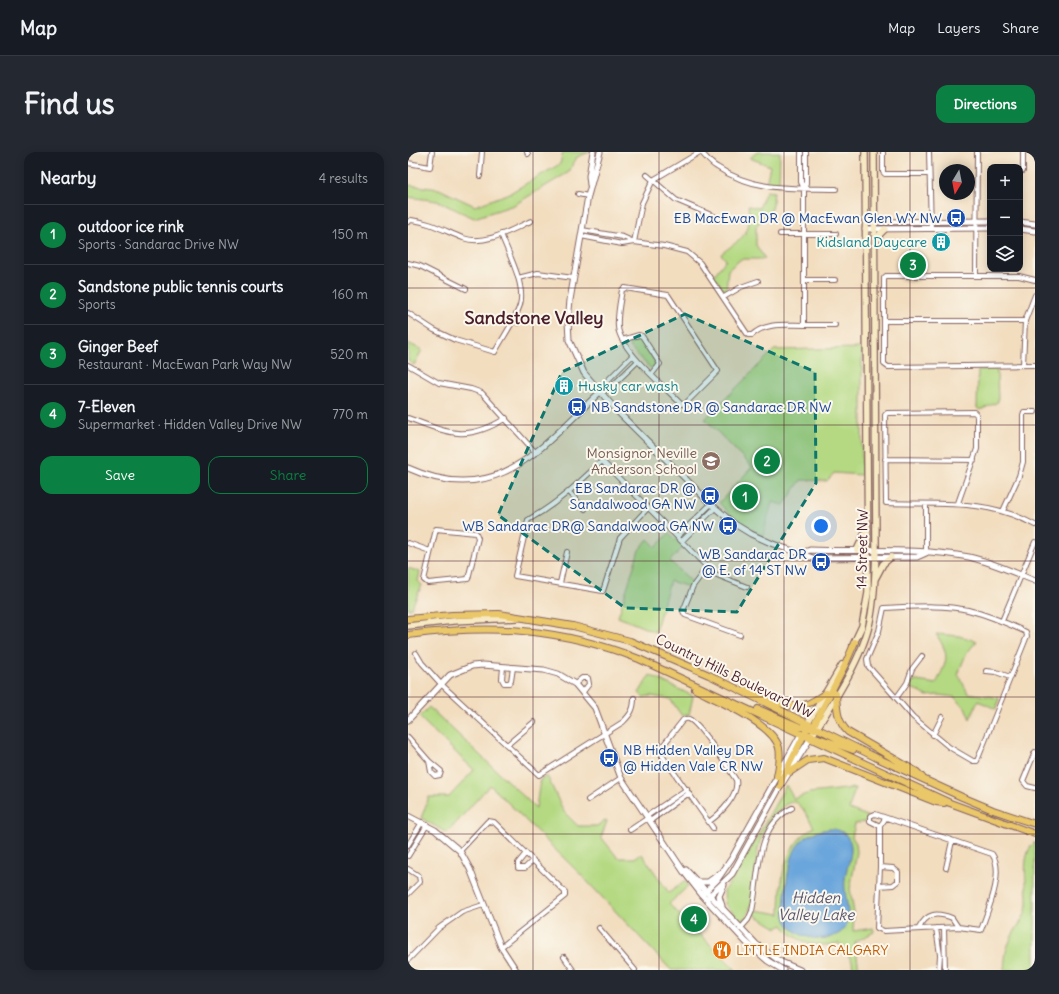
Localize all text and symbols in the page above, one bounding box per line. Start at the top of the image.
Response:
text: Map [20,16,57,40]
text: Map [888,19,915,37]
text: Layers [937,19,980,37]
text: Share [1002,19,1039,37]
button: Directions [936,85,1035,123]
text: Find us [24,86,115,122]
north arrow [939,164,975,200]
map controls [987,164,1023,272]
button: + [987,164,1023,200]
text: Nearby [40,167,96,189]
text: 4 results [319,170,368,187]
button: − [987,200,1023,236]
bus stop icon: EB MacEwan DR @ MacEwan Glen WY NW [945,207,967,229]
place label: EB MacEwan DR @ MacEwan Glen WY NW [674,209,942,227]
text: outdoor ice rink [78,217,184,236]
text: 1 [50,226,56,243]
text: 150 m [332,226,368,243]
building icon: Kidsland Daycare [930,231,952,253]
place label: Kidsland Daycare [816,233,927,251]
text: Sports · Sandarac Drive NW [78,236,239,253]
button: layers [987,236,1023,272]
pin: 3 [900,250,926,280]
text: Sandstone public tennis courts [78,277,283,296]
text: 2 [49,286,57,303]
text: 160 m [332,286,368,303]
text: Sports [78,296,116,313]
district label: Sandstone Valley [465,306,603,329]
text: Ginger Beef [78,337,158,356]
text: 3 [49,346,57,363]
text: 520 m [330,346,368,363]
text: Restaurant · MacEwan Park Way NW [78,356,292,373]
building icon: Husky car wash [553,375,575,397]
place label: Husky car wash [578,377,679,395]
bus stop icon: NB Sandstone DR @ Sandarac DR NW [566,396,588,418]
text: 7-Eleven [78,397,136,416]
place label: NB Sandstone DR @ Sandarac DR NW [591,398,832,416]
text: 4 [49,406,57,423]
text: 770 m [332,406,368,423]
text: Supermarket · Hidden Valley Drive NW [78,416,302,433]
place label: Monsignor Neville Anderson School [587,444,697,478]
pin: 2 [754,446,780,476]
school or university icon: Monsignor Neville Anderson School [700,450,722,472]
button: Save [40,456,200,494]
button: Share [208,456,368,494]
place label: EB Sandarac DR @ Sandalwood GA NW [570,479,696,513]
pin: 1 [732,482,758,512]
bus stop icon: EB Sandarac DR @ Sandalwood GA NW [699,485,721,507]
street label: 14 Street NW [852,509,872,589]
bus stop icon: WB Sandarac DR@ Sandalwood GA NW [717,515,739,537]
your location [811,516,831,536]
place label: WB Sandarac DR@ Sandalwood GA NW [462,517,714,535]
place label: WB Sandarac DR @ E. of 14 ST NW [699,545,807,579]
bus stop icon: WB Sandarac DR @ E. of 14 ST NW [810,551,832,573]
street label: Country Hills Boulevard NW [653,630,817,722]
place label: NB Hidden Valley DR @ Hidden Vale CR NW [623,741,763,775]
bus stop icon: NB Hidden Valley DR @ Hidden Vale CR NW [598,747,620,769]
water label: Hidden Valley Lake [778,888,855,924]
pin: 4 [681,904,707,934]
restaurant icon: LITTLE INDIA CALGARY [711,939,733,961]
place label: LITTLE INDIA CALGARY [736,941,889,959]

